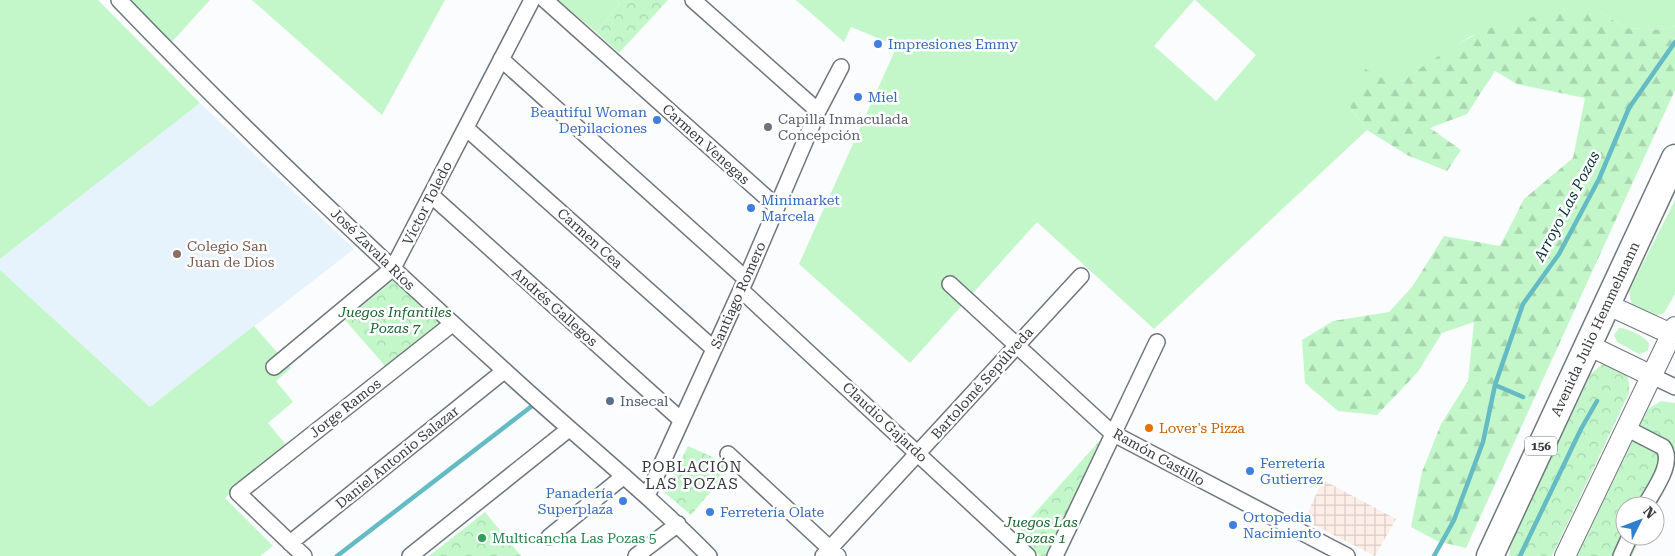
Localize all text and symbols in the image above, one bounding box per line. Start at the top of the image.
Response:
place label: Impresiones Emmy [888,36,1018,52]
marker: Impresiones Emmy [872,38,884,50]
place label: Miel [868,89,898,105]
marker: Miel [852,91,864,103]
street label: Carmen Venegas [659,101,753,188]
place label: Beautiful Woman Depilaciones [530,104,647,136]
place label: Capilla Inmaculada Concepción [778,111,909,143]
marker: Beautiful Woman Depilaciones [651,114,663,126]
marker: Capilla Inmaculada Concepción [762,121,774,133]
water label: Arroyo Las Pozas [1530,148,1604,265]
street label: Víctor Toledo [399,158,455,248]
place label: Minimarket Marcela [761,192,840,224]
marker: Minimarket Marcela [745,202,757,214]
street label: José Zavala Ríos [328,205,419,293]
street label: Carmen Cea [554,205,626,272]
place label: Colegio San Juan de Dios [187,238,275,270]
street label: Santiago Romero [707,239,769,351]
street label: Avenida Julio Hemmelmann [1547,239,1643,419]
marker: Colegio San Juan de Dios [171,248,183,260]
street label: Andrés Gallegos [509,265,601,350]
park label: Juegos Infantiles Pozas 7 [337,304,452,336]
street label: Bartolomé Sepúlveda [928,324,1037,442]
street label: Jorge Ramos [306,375,384,441]
street label: Claudio Gajardo [839,379,931,465]
place label: Insecal [620,393,669,409]
marker: Insecal [604,395,616,407]
street label: Daniel Antonio Salazar [332,402,462,512]
place label: Lover's Pizza [1159,420,1245,436]
marker: Lover's Pizza [1143,422,1155,434]
street label: Ramón Castillo [1110,425,1208,489]
road number: 156 [1525,436,1557,456]
place label: Ferretería Gutierrez [1260,455,1325,487]
district label: POBLACIÓN LAS POZAS [642,457,742,493]
marker: Ferretería Gutierrez [1244,465,1256,477]
place label: Panadería Superplaza [538,485,613,517]
marker: Panadería Superplaza [617,495,629,507]
north arrow [1615,496,1665,546]
text: N [1640,503,1659,522]
place label: Ferretería Olate [720,504,825,520]
marker: Ferretería Olate [704,506,716,518]
place label: Ortopedia Nacimiento [1243,509,1321,541]
park label: Juegos Las Pozas 1 [1003,514,1078,546]
marker: Ortopedia Nacimiento [1227,519,1239,531]
place label: Multicancha Las Pozas 5 [492,530,657,546]
marker: Multicancha Las Pozas 5 [476,532,488,544]

